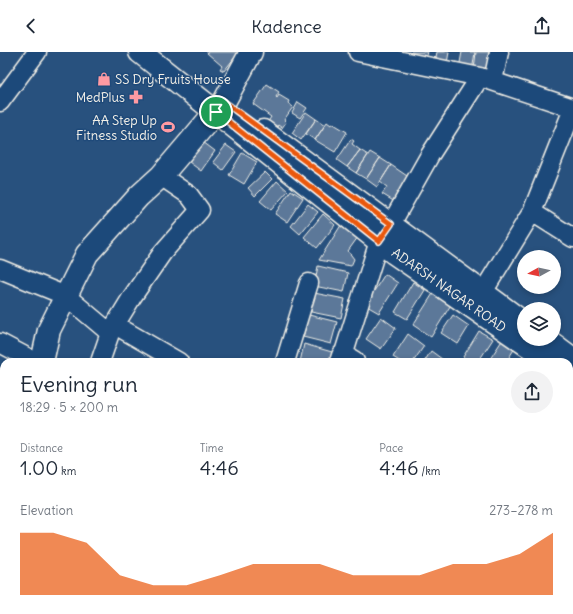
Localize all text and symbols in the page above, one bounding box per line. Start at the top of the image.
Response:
icon: back [20,15,42,37]
text: Kadence [251,15,322,38]
icon: share [531,15,553,37]
shop icon: SS Dry Fruits House [96,71,112,87]
place label: SS Dry Fruits House [115,71,231,88]
place label: MedPlus [76,89,125,106]
pharmacy icon: MedPlus [128,89,144,105]
pin [199,95,233,129]
icon: arrive [205,101,227,123]
place label: AA Step Up Fitness Studio [76,112,157,144]
sports icon: AA Step Up Fitness Studio [160,119,176,135]
street label: ADARSH NAGAR ROAD [388,244,510,336]
north arrow [517,250,561,294]
map controls [517,250,561,346]
button: layers [517,302,561,346]
text: Evening run [20,370,138,398]
button: share [511,371,553,413]
text: 18:29 · 5 × 200 m [20,399,118,416]
text: Distance [20,441,63,455]
text: Time [200,441,223,455]
text: Pace [379,441,403,455]
text: 1.00 [20,455,58,480]
text: 4:46 [200,455,239,480]
text: 4:46 [379,455,419,480]
text: km [58,464,76,478]
text: /km [419,464,440,478]
text: Elevation [20,502,73,519]
text: 273–278 m [489,502,553,519]

